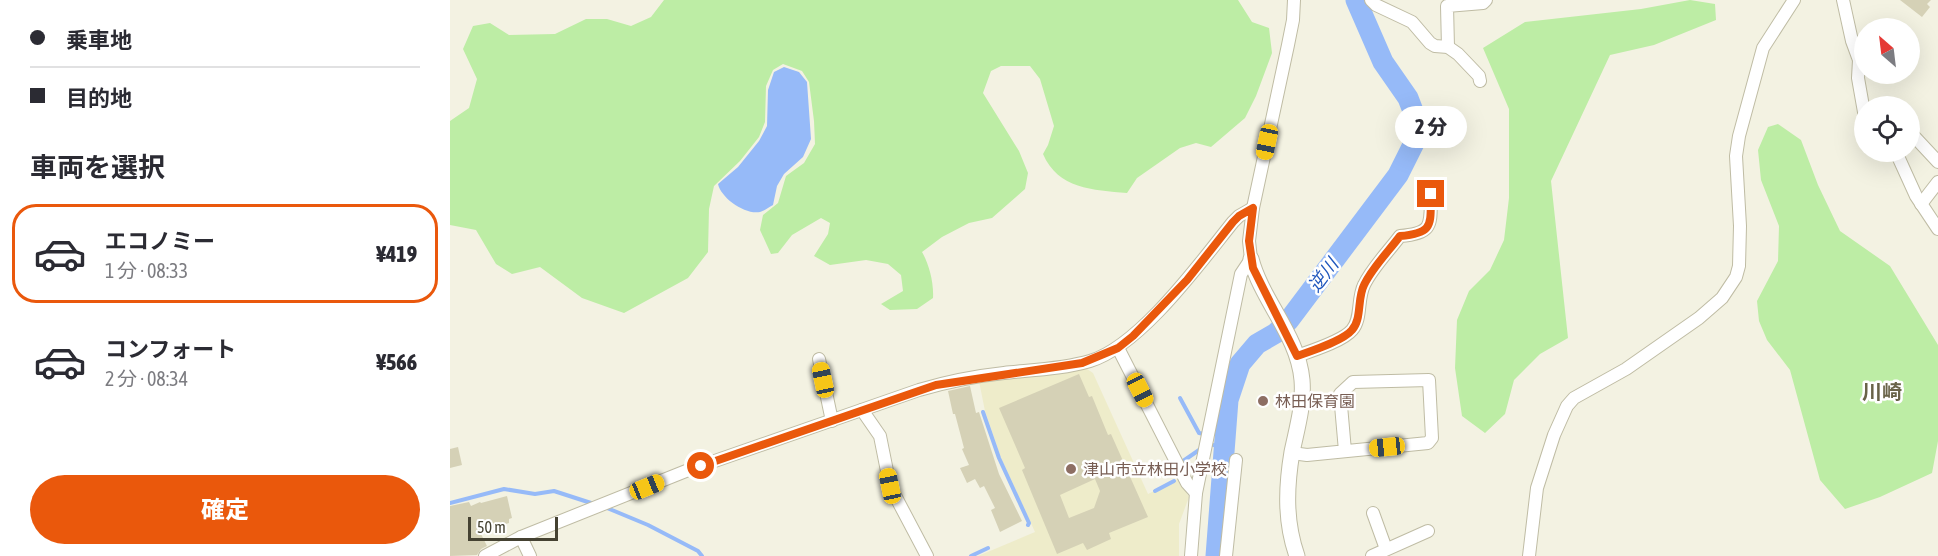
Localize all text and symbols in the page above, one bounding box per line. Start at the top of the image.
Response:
north arrow [1854,18,1920,84]
map controls [1854,18,1920,162]
text: 乗車地 [66,27,132,53]
text: 目的地 [66,85,132,111]
button: locate [1854,96,1920,162]
callout: 2 分 [1395,107,1467,149]
text: 2 分 [1415,115,1447,138]
car [1254,123,1280,161]
text: 車両を選択 [30,152,165,183]
route end [1417,180,1444,207]
icon: car [33,227,87,281]
text: エコノミー [105,228,215,254]
text: ¥419 [376,241,417,267]
water label: 逆川 [1304,253,1343,296]
text: 1 分 · 08:33 [105,259,188,282]
icon: car [33,335,87,389]
text: コンフォート [105,336,236,362]
text: ¥566 [376,349,417,375]
car [810,361,836,399]
text: 2 分 · 08:34 [105,367,188,390]
car [1124,370,1156,410]
district label: 川崎 [1862,380,1902,403]
place label: 林田保育園 [1275,392,1355,410]
marker: 林田保育園 [1256,394,1270,408]
car [1368,436,1406,458]
route start [687,452,714,479]
place label: 津山市立林田小学校 [1083,460,1227,478]
marker: 津山市立林田小学校 [1064,462,1078,476]
car [877,467,903,505]
car [627,472,667,502]
button: 確定 [30,475,420,544]
scale bar [468,514,558,542]
text: 50 m [477,518,506,536]

